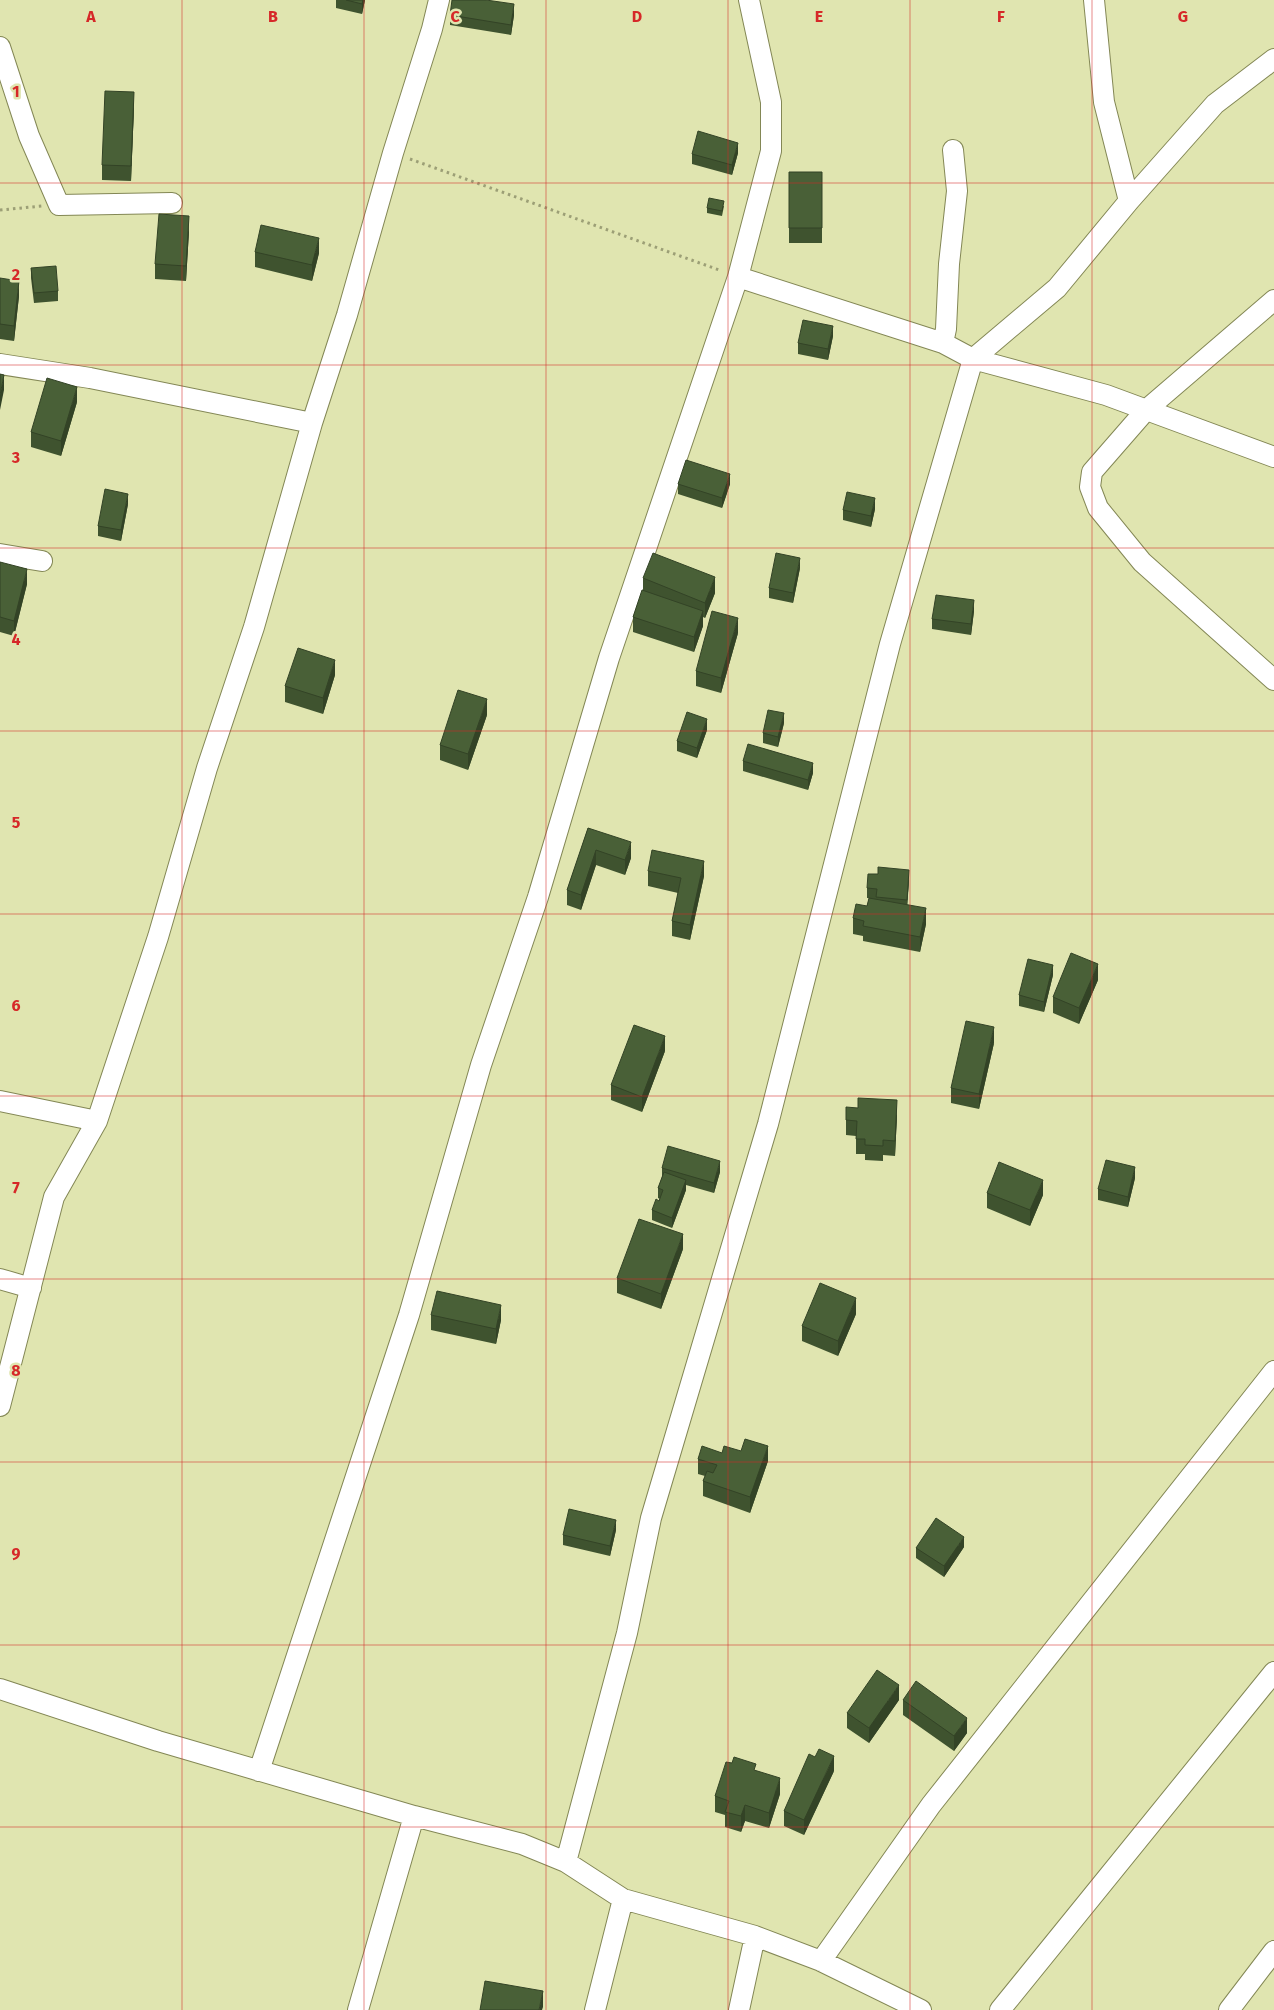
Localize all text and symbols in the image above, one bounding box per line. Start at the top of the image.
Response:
text: A [85,7,96,26]
text: B [268,7,278,26]
text: C [450,7,460,26]
text: D [632,7,642,26]
text: E [815,7,823,26]
text: F [997,7,1005,26]
text: G [1178,7,1188,26]
text: 1 [12,82,20,101]
text: 2 [12,265,20,284]
text: 3 [11,448,20,467]
text: 4 [11,630,21,649]
text: 5 [12,813,21,832]
text: 6 [11,996,21,1015]
text: 7 [12,1178,20,1197]
text: 8 [11,1361,21,1380]
text: 9 [12,1544,21,1563]

